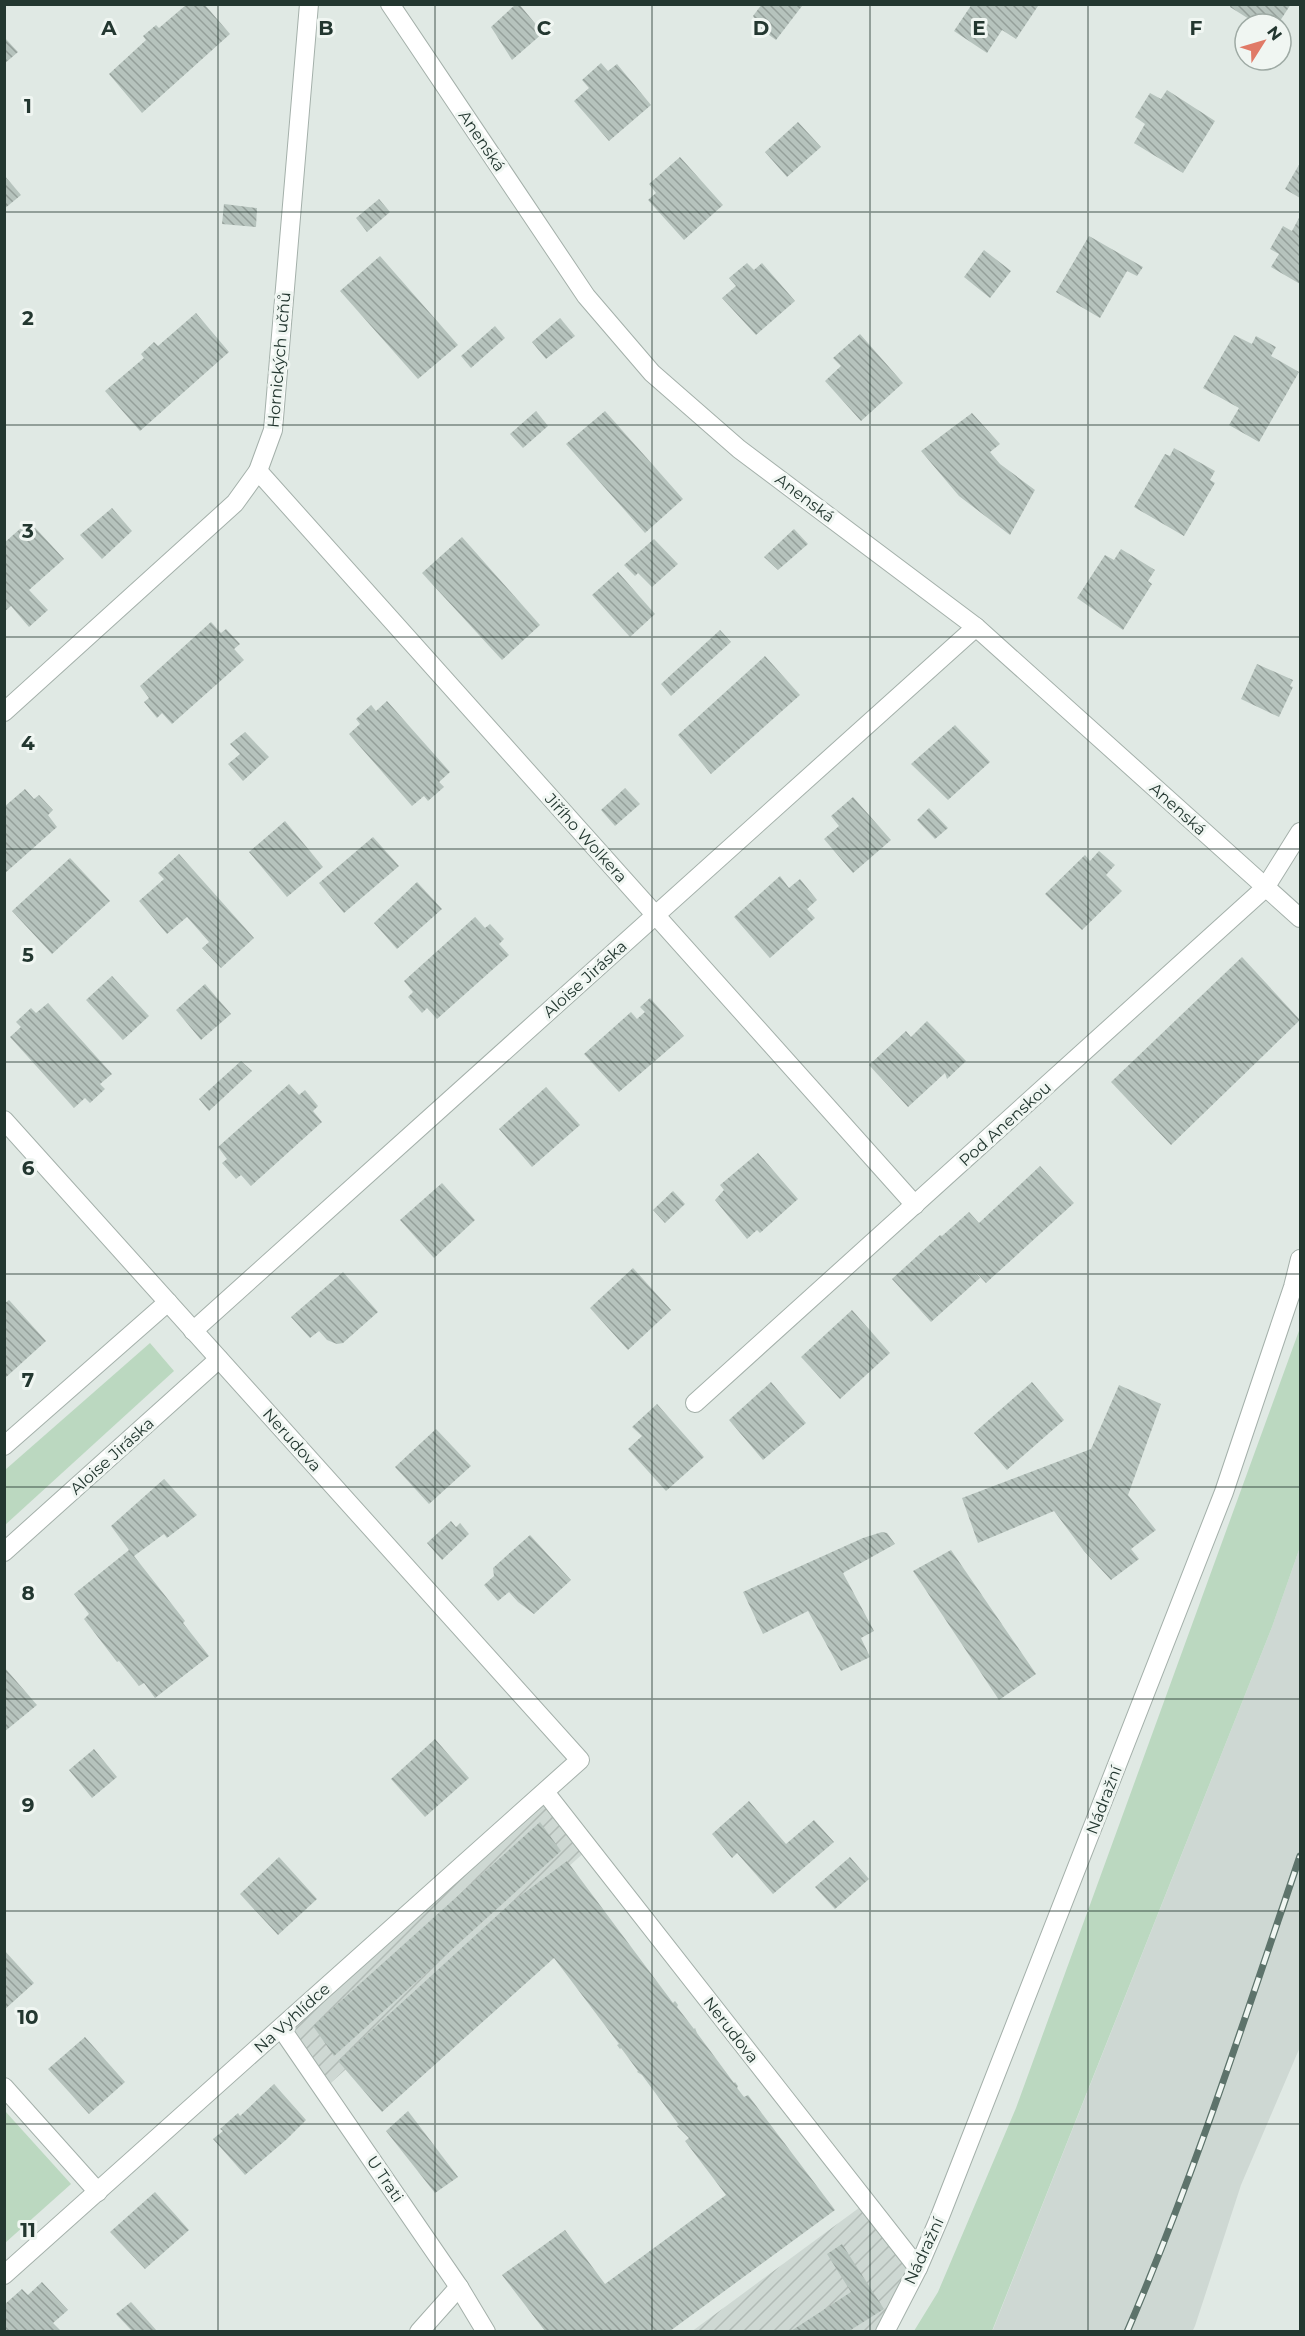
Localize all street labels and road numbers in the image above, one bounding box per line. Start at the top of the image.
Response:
street label: Anenská [455,107,509,175]
street label: Hornických učňů [264,291,294,429]
street label: Anenská [772,470,838,526]
street label: Anenská [1146,779,1210,839]
street label: Jiřího Wolkera [540,789,631,886]
street label: Aloise Jiráska [539,936,631,1022]
street label: Pod Anenskou [955,1078,1055,1170]
street label: Nerudova [259,1405,325,1475]
street label: Aloise Jiráska [66,1413,158,1499]
street label: Nádražní [1082,1762,1126,1837]
street label: Na Vyhlídce [250,1979,334,2057]
street label: Nerudova [699,1993,763,2067]
street label: U Trati [363,2152,407,2206]
street label: Nádražní [900,2214,948,2288]

